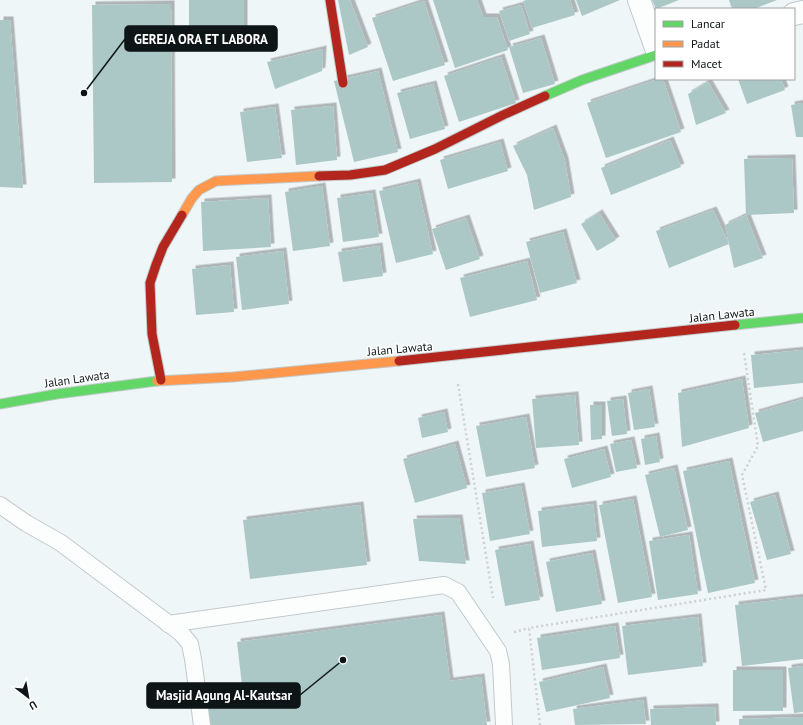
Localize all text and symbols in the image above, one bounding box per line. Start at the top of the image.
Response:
legend [655,8,795,80]
text: Lancar [691,16,725,31]
callout: GEREJA ORA ET LABORA [125,26,277,51]
text: GEREJA ORA ET LABORA [134,31,268,48]
text: Padat [691,36,720,51]
text: Macet [691,56,722,71]
street label: Jalan Lawata [688,304,755,325]
street label: Jalan Lawata [366,338,433,359]
street label: Jalan Lawata [43,367,110,391]
north arrow [8,677,48,717]
callout: Masjid Agung Al-Kautsar [147,683,300,708]
text: Masjid Agung Al-Kautsar [156,687,293,704]
text: U [27,698,40,713]

